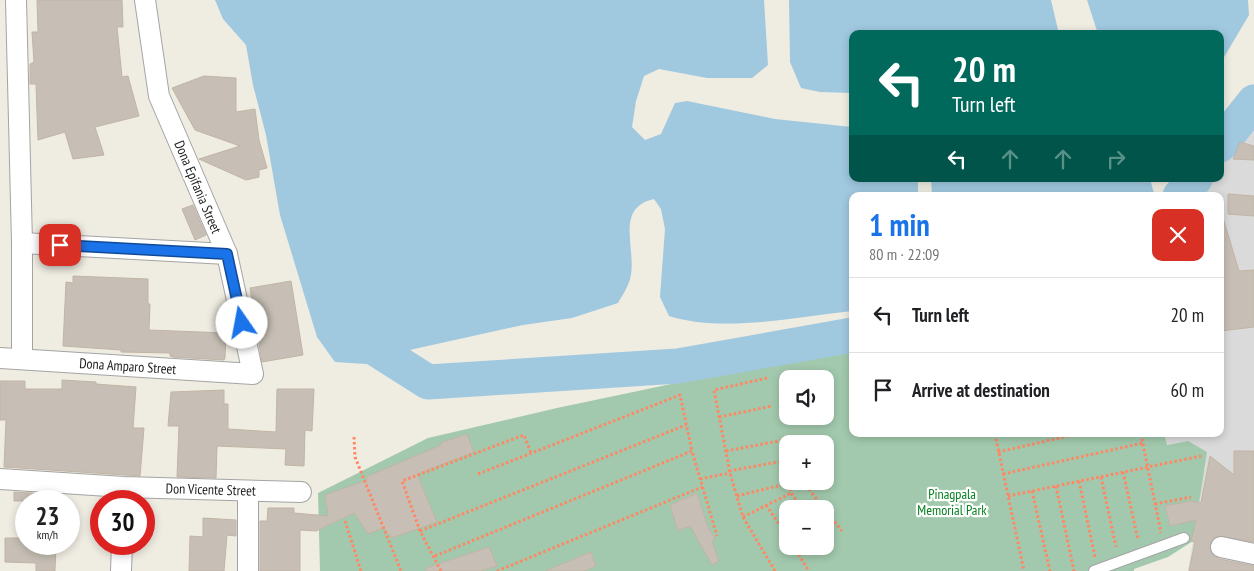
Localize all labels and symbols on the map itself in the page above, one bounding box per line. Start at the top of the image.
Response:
street label: Dona Epifania Street [170,138,226,236]
pin [39,224,81,266]
position arrow [215,296,267,348]
street label: Dona Amparo Street [79,354,177,378]
street label: Don Vicente Street [165,479,256,500]
park label: Pinagpala Memorial Park [917,485,987,519]
speed limit sign: 30 [90,490,155,555]

